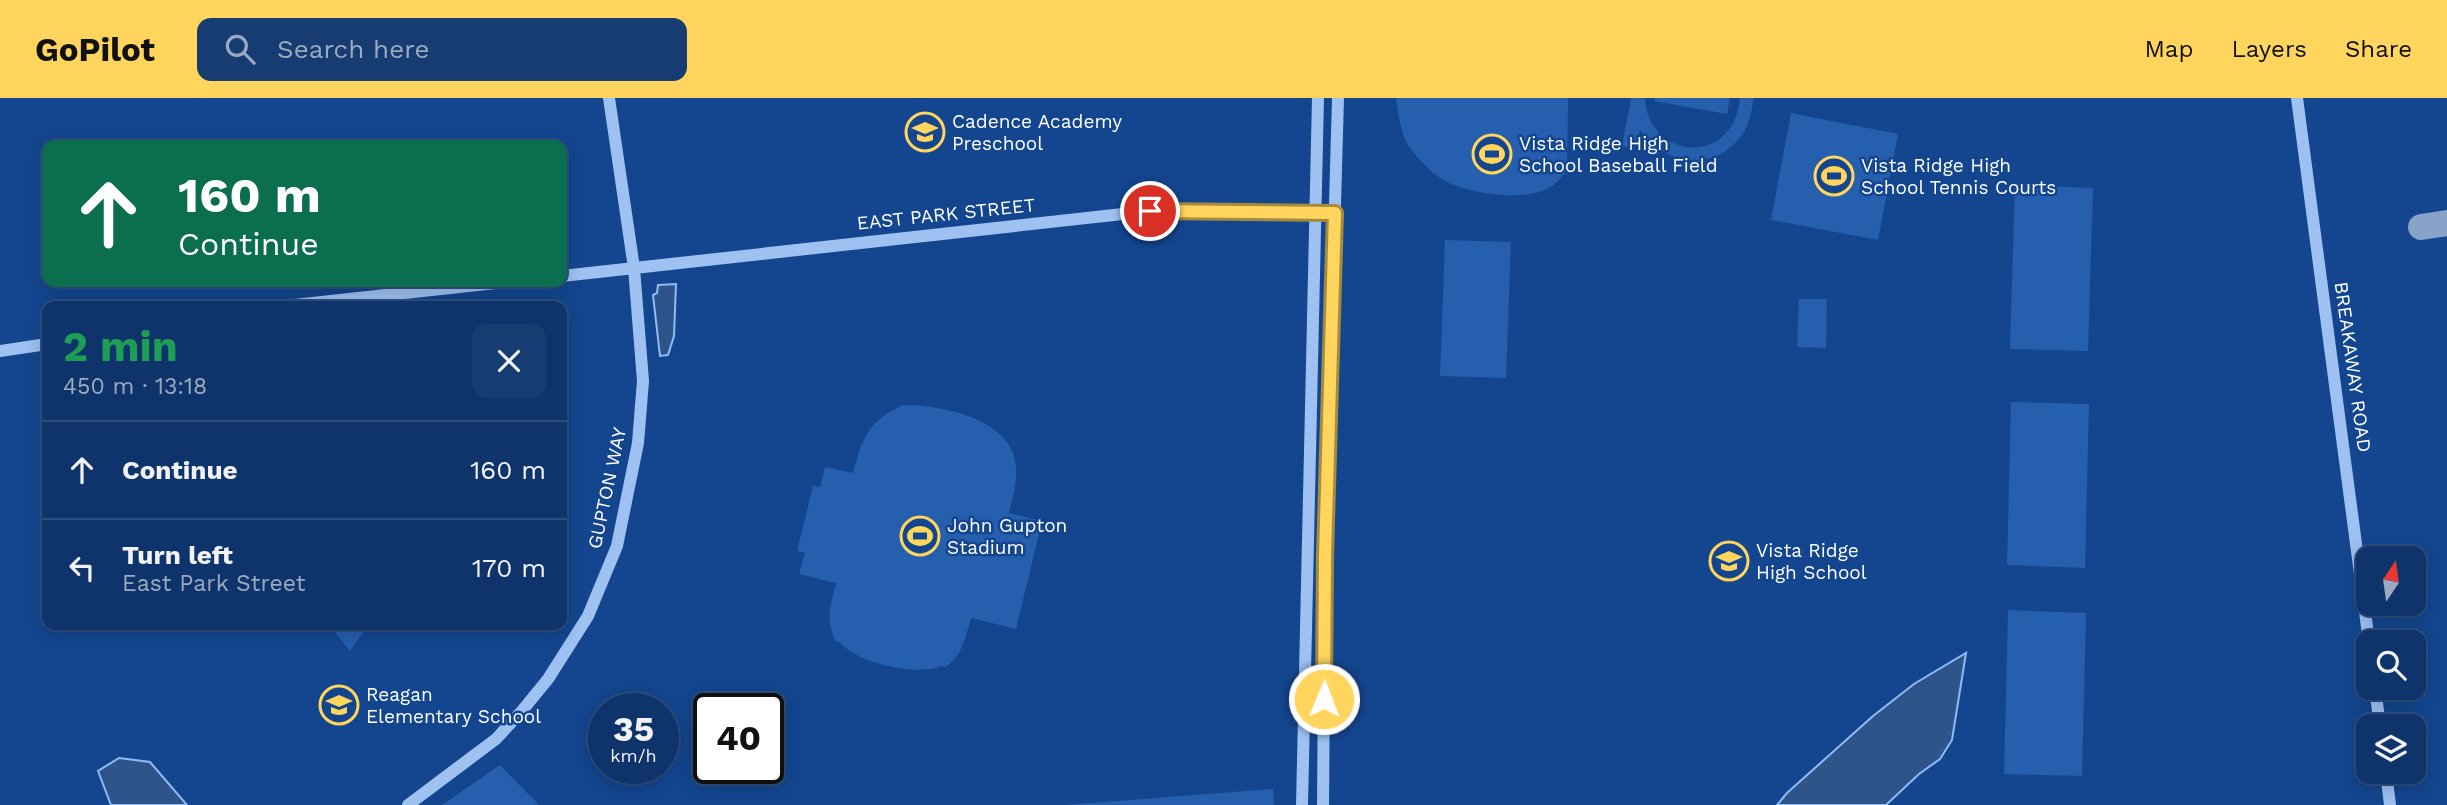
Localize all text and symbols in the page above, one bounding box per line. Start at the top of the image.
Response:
search box [197,18,687,81]
text: GoPilot [35,30,155,69]
icon: search [221,30,259,68]
text: Search here [277,34,429,64]
text: Map [2145,35,2193,63]
text: Layers [2231,35,2307,63]
text: Share [2345,35,2412,63]
place label: Cadence Academy Preschool [952,110,1122,155]
school or university icon: Cadence Academy Preschool [904,111,946,153]
place label: Vista Ridge High School Baseball Field [1519,132,1718,177]
sports icon: Vista Ridge High School Baseball Field [1471,133,1513,175]
place label: Vista Ridge High School Tennis Courts [1861,154,2056,199]
sports icon: Vista Ridge High School Tennis Courts [1813,155,1855,197]
text: 160 m [178,166,321,224]
icon: ahead [63,168,154,259]
pin [1120,181,1180,241]
icon: arrive [1131,192,1169,230]
street label: EAST PARK STREET [856,193,1036,235]
text: Continue [178,225,319,263]
street label: BREAKAWAY ROAD [2330,280,2376,454]
text: 2 min [63,322,178,371]
button: close [472,324,546,398]
text: 450 m · 13:18 [63,373,207,400]
street label: GUPTON WAY [583,425,631,551]
icon: ahead [63,451,101,489]
text: Continue [122,455,238,485]
text: 160 m [470,455,546,485]
place label: John Gupton Stadium [947,514,1067,559]
sports icon: John Gupton Stadium [899,515,941,557]
place label: Vista Ridge High School [1756,539,1867,584]
text: Turn left [122,540,233,570]
school or university icon: Vista Ridge High School [1708,540,1750,582]
north arrow [2356,546,2426,616]
map controls [2356,546,2426,784]
icon: left [63,549,101,587]
text: 170 m [472,553,546,583]
text: East Park Street [122,570,305,597]
button: search [2356,630,2426,700]
position arrow [1287,662,1361,736]
place label: Reagan Elementary School [366,683,541,728]
school or university icon: Reagan Elementary School [318,684,360,726]
speed limit sign: 40 [693,693,784,784]
text: 35 [613,708,654,750]
button: layers [2356,714,2426,784]
text: km/h [610,745,657,766]

